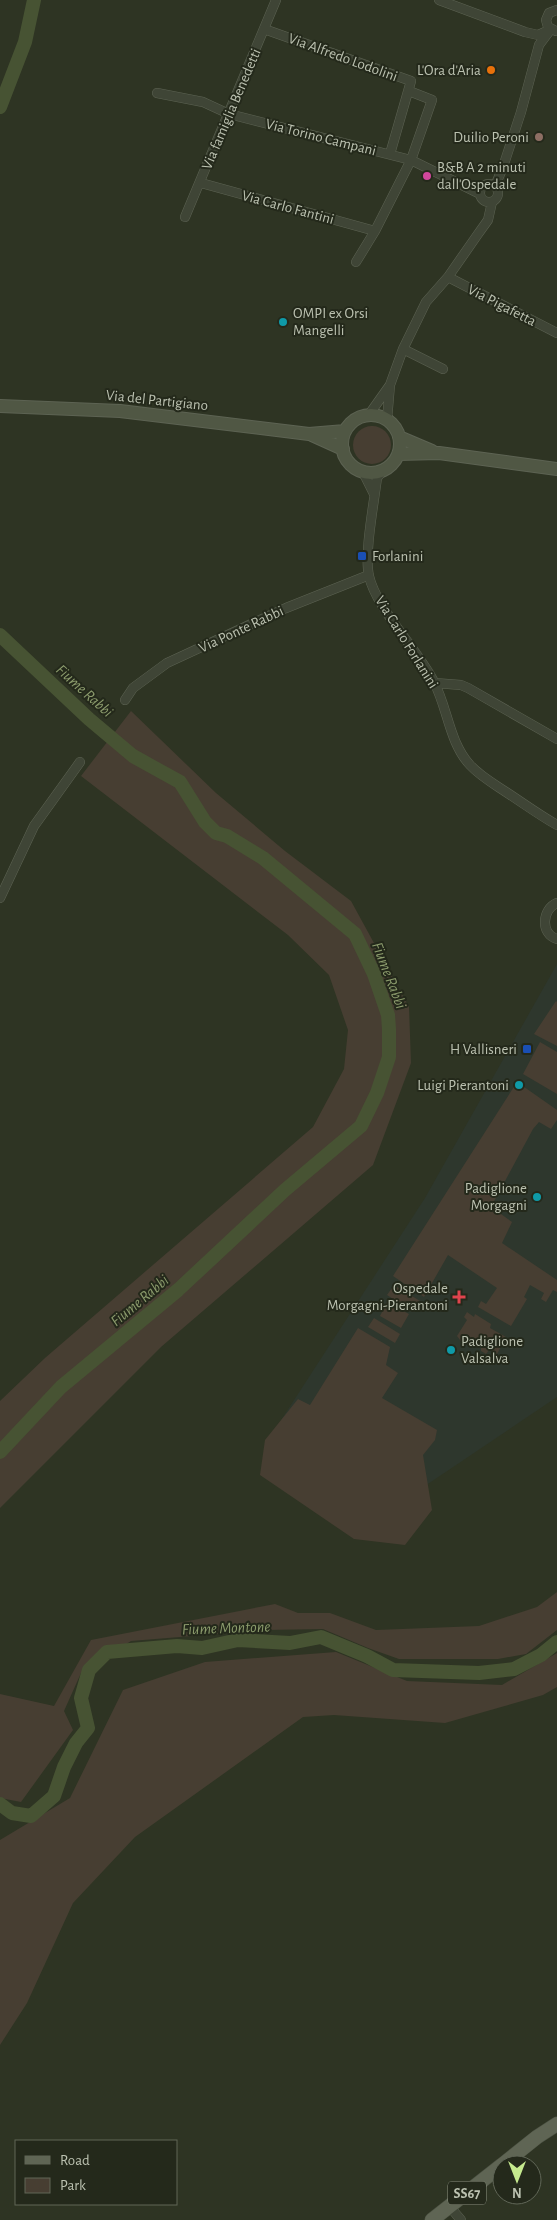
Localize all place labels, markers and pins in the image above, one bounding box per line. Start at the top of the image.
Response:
place label: L'Ora d'Aria [417,63,481,78]
marker: L'Ora d'Aria [485,64,497,76]
place label: Duilio Peroni [453,130,529,145]
marker: Duilio Peroni [533,131,545,143]
place label: B&B A 2 minuti dall'Ospedale [437,160,526,192]
marker: B&B A 2 minuti dall'Ospedale [421,170,433,182]
place label: OMPI ex Orsi Mangelli [293,306,368,338]
marker: OMPI ex Orsi Mangelli [277,316,289,328]
place label: Forlanini [372,549,423,564]
marker: Forlanini [356,550,368,562]
place label: H Vallisneri [450,1042,517,1057]
marker: H Vallisneri [521,1043,533,1055]
place label: Luigi Pierantoni [417,1078,509,1093]
marker: Luigi Pierantoni [513,1079,525,1091]
place label: Padiglione Morgagni [465,1181,527,1213]
marker: Padiglione Morgagni [531,1191,543,1203]
place label: Ospedale Morgagni-Pierantoni [327,1281,448,1313]
marker: Ospedale Morgagni-Pierantoni [452,1290,466,1304]
place label: Padiglione Valsalva [461,1334,523,1366]
marker: Padiglione Valsalva [445,1344,457,1356]

